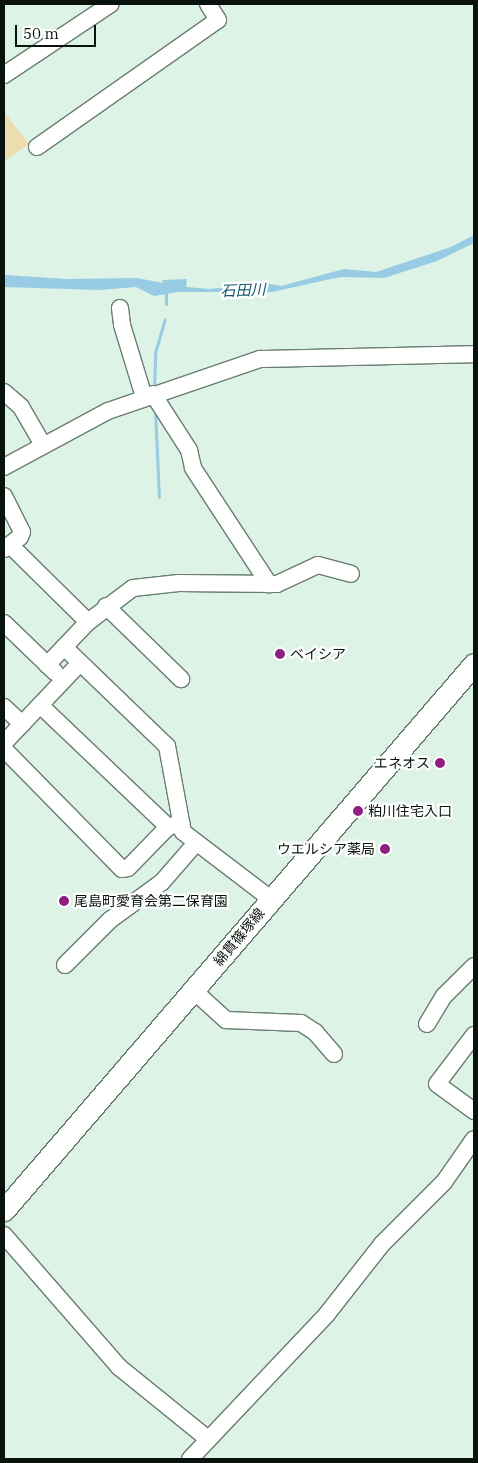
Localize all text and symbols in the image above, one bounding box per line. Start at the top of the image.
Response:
scale bar [18,15,99,47]
text: 50 m [23,24,59,43]
water label: 石田川 [220,280,266,300]
place label: ベイシア [290,646,346,662]
marker: ベイシア [274,648,286,660]
place label: エネオス [374,755,430,771]
marker: エネオス [434,757,446,769]
place label: 粕川住宅入口 [368,803,452,819]
marker: 粕川住宅入口 [352,805,364,817]
place label: ウエルシア薬局 [277,841,375,857]
marker: ウエルシア薬局 [379,843,391,855]
place label: 尾島町愛育会第二保育園 [74,893,228,909]
marker: 尾島町愛育会第二保育園 [58,895,70,907]
street label: 綿貫篠塚線 [210,905,268,969]

